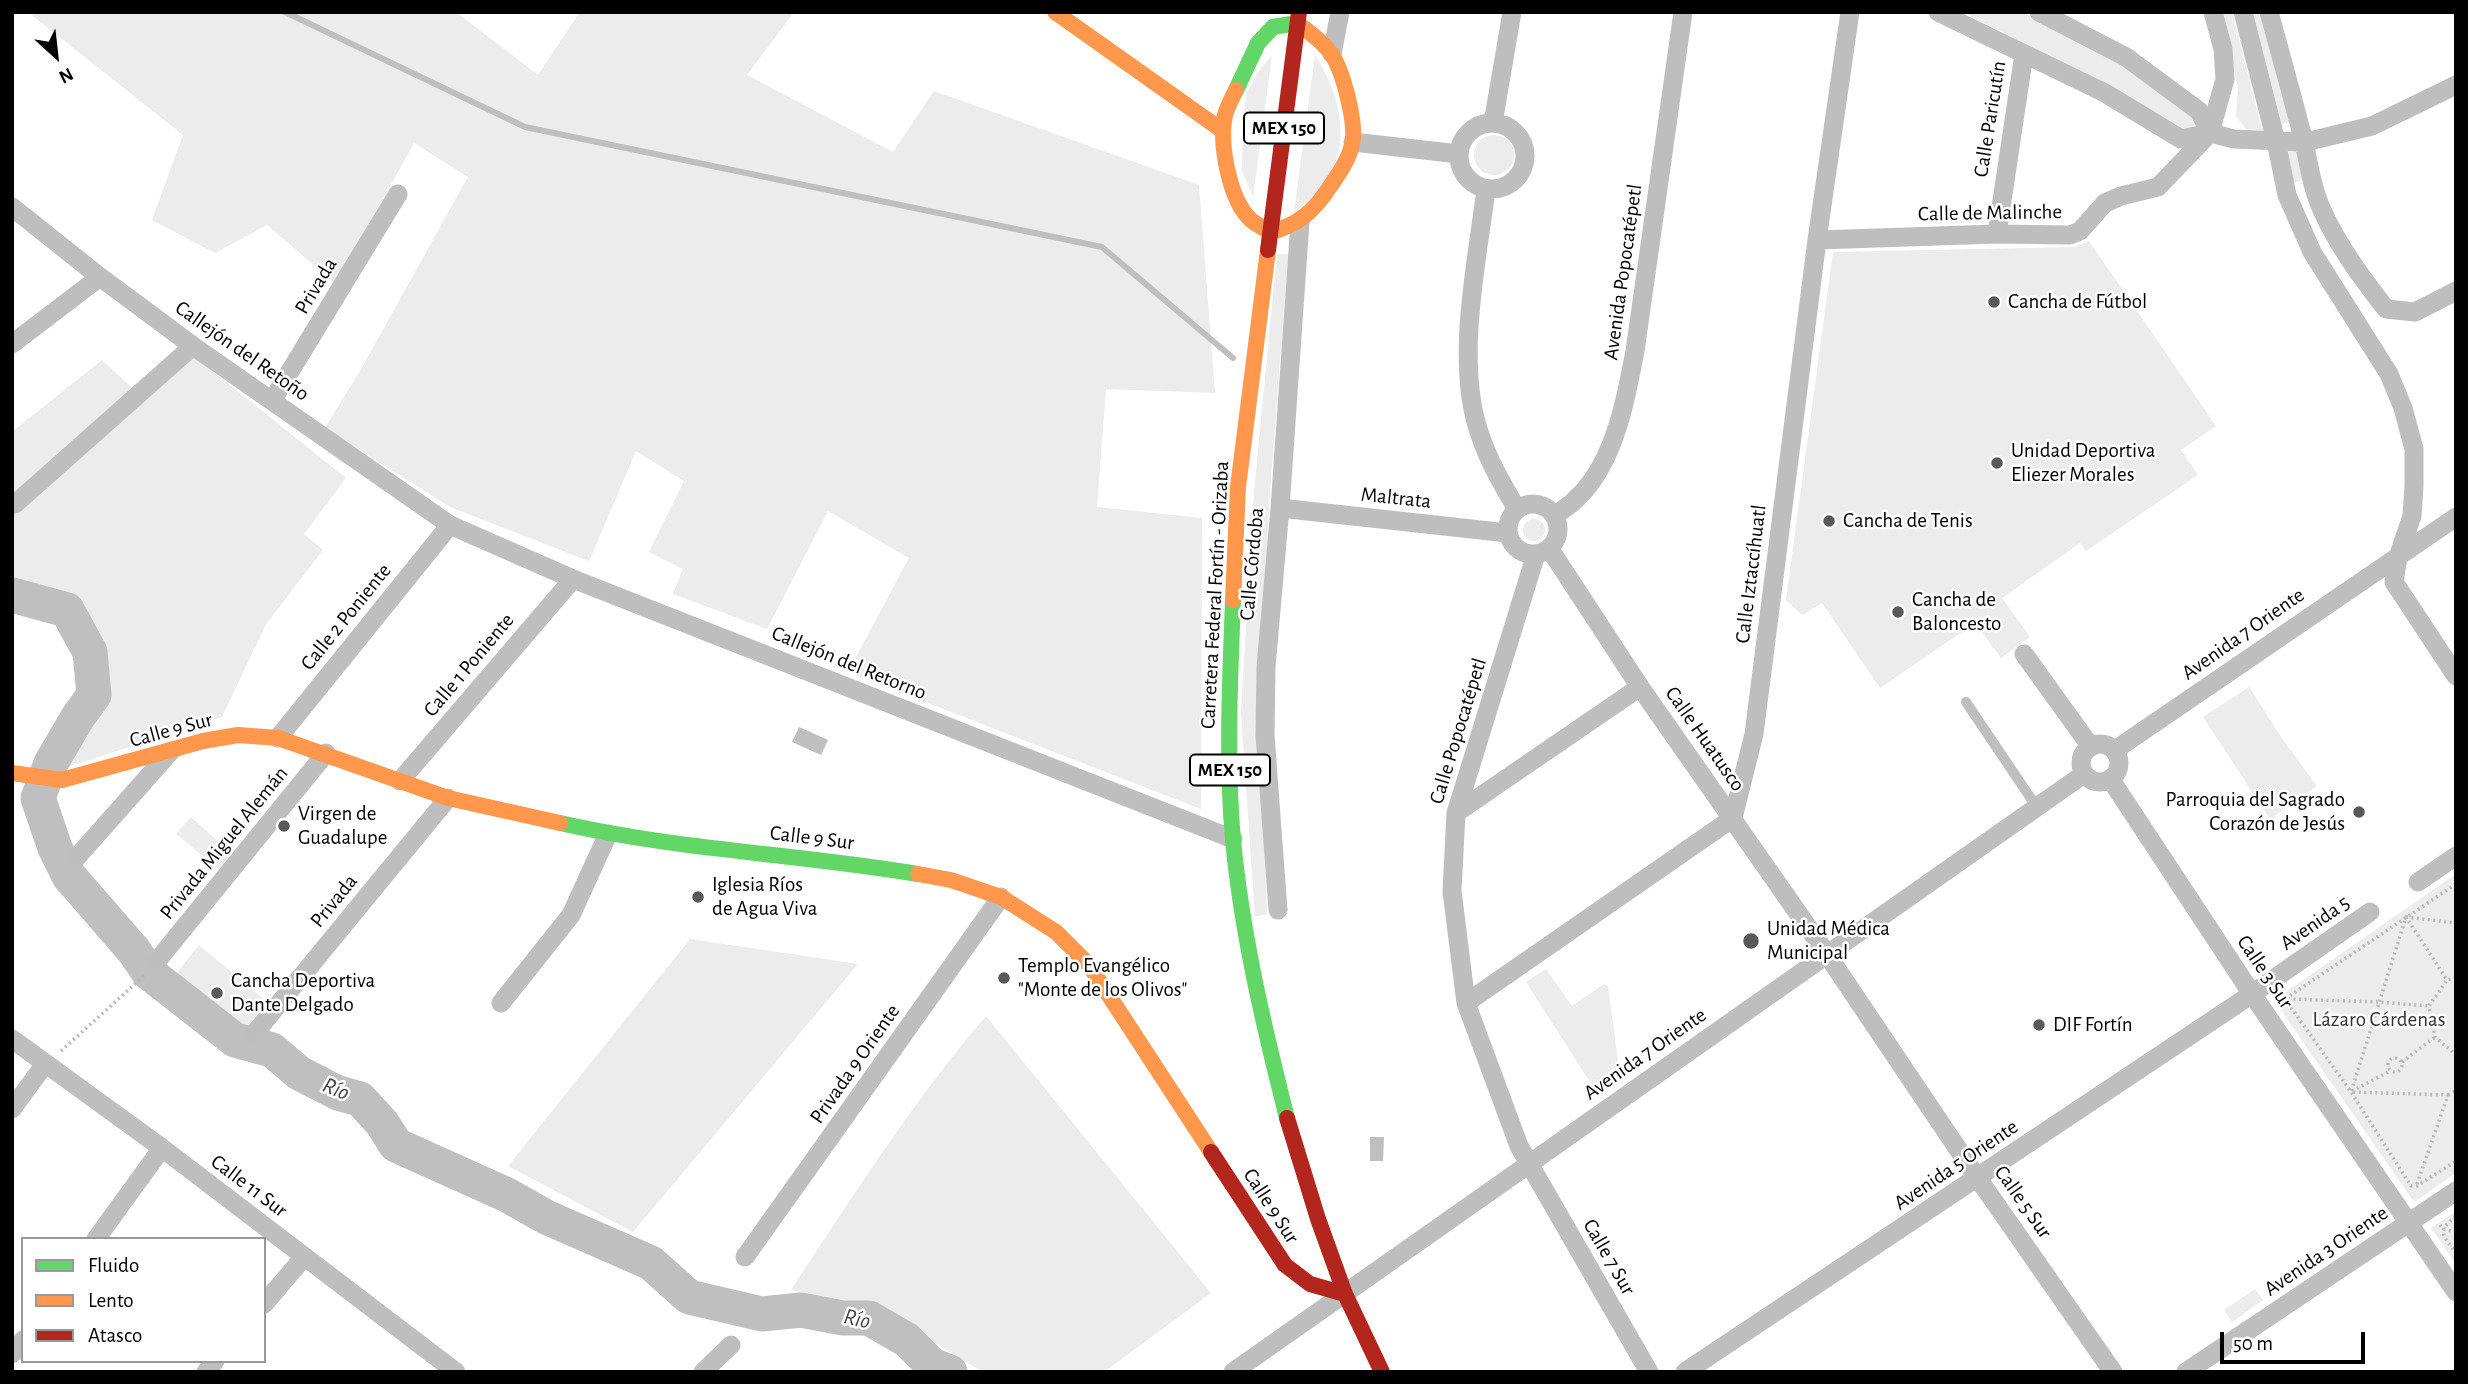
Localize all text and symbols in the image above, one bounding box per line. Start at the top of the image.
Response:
north arrow [21,21,91,91]
street label: Calle Paricutín [1968,59,2012,179]
text: N [56,64,76,87]
road number: MEX 150 [1244,112,1324,144]
street label: Avenida Popocatépetl [1598,182,1648,362]
street label: Calle de Malinche [1918,199,2062,227]
street label: Privada [289,253,343,319]
place label: Cancha de Fútbol [2008,289,2147,315]
marker: Cancha de Fútbol [1986,294,2002,310]
street label: Callejón del Retoño [170,295,314,407]
place label: Unidad Deportiva Eliezer Morales [2011,438,2155,488]
marker: Unidad Deportiva Eliezer Morales [1989,455,2005,471]
street label: Carretera Federal Fortín - Orizaba [1195,460,1235,730]
street label: Maltrata [1360,482,1432,514]
street label: Calle Iztaccíhuatl [1730,503,1772,645]
street label: Calle Córdoba [1235,507,1269,621]
place label: Cancha de Tenis [1843,508,1973,534]
marker: Cancha de Tenis [1821,513,1837,529]
street label: Calle 2 Poniente [295,559,397,675]
street label: Avenida 7 Oriente [2177,582,2309,686]
place label: Cancha de Baloncesto [1912,587,2001,637]
marker: Cancha de Baloncesto [1890,604,1906,620]
street label: Calle 1 Poniente [418,608,520,722]
street label: Callejón del Retorno [768,620,930,706]
street label: Calle Popocatépetl [1424,655,1492,807]
street label: Calle Huatusco [1660,682,1750,796]
street label: Calle 9 Sur [127,707,215,753]
road number: MEX 150 [1190,754,1270,786]
street label: Privada Miguel Alemán [154,761,294,925]
place label: Parroquia del Sagrado Corazón de Jesús [2166,787,2345,837]
place label: Virgen de Guadalupe [298,801,387,851]
marker: Parroquia del Sagrado Corazón de Jesús [2351,804,2367,820]
marker: Virgen de Guadalupe [276,818,292,834]
street label: Calle 9 Sur [768,820,856,856]
street label: Privada [305,869,363,933]
place label: Iglesia Ríos de Agua Viva [712,872,817,922]
marker: Iglesia Ríos de Agua Viva [690,889,706,905]
street label: Avenida 5 [2276,890,2354,956]
place label: Unidad Médica Municipal [1767,916,1890,966]
street label: Calle 3 Sur [2231,930,2299,1014]
marker: Unidad Médica Municipal [1741,931,1761,951]
place label: Templo Evangélico "Monte de los Olivos" [1018,953,1187,1003]
place label: Cancha Deportiva Dante Delgado [231,968,375,1018]
marker: Templo Evangélico "Monte de los Olivos" [996,970,1012,986]
marker: Cancha Deportiva Dante Delgado [209,985,225,1001]
street label: Privada 9 Oriente [805,999,905,1129]
street label: Avenida 7 Oriente [1579,1002,1711,1106]
park label: Lázaro Cárdenas [2312,1007,2446,1033]
place label: DIF Fortín [2053,1012,2133,1038]
marker: DIF Fortín [2031,1017,2047,1033]
water label: Río [318,1071,354,1107]
street label: Avenida 5 Oriente [1889,1114,2023,1216]
street label: Calle 11 Sur [206,1149,292,1223]
street label: Calle 5 Sur [1989,1161,2057,1243]
street label: Calle 9 Sur [1237,1164,1305,1248]
street label: Avenida 3 Oriente [2259,1200,2393,1302]
street label: Calle 7 Sur [1577,1215,1641,1299]
legend [21,1237,266,1363]
text: Fluido [88,1255,139,1276]
text: Lento [88,1290,134,1311]
water label: Río [841,1303,873,1335]
scale bar [2223,1318,2368,1362]
text: Atasco [88,1325,142,1346]
text: 50 m [2233,1333,2273,1354]

